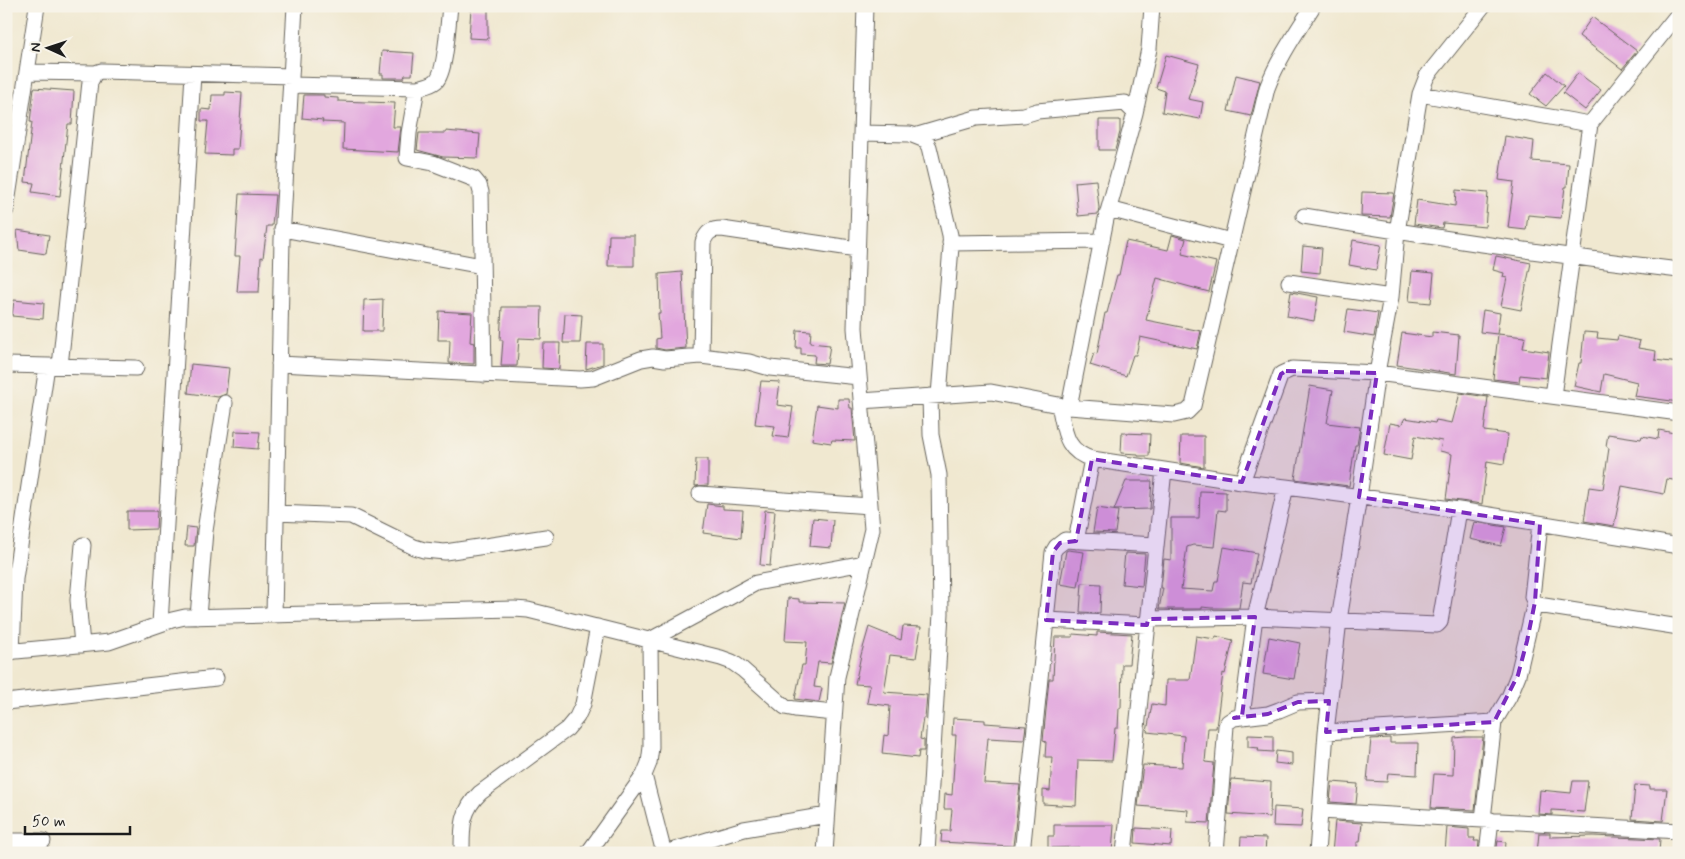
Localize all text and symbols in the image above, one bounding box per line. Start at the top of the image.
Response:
north arrow [22,22,72,72]
text: N [27,42,45,53]
scale bar [25,804,130,836]
text: 50 m [32,812,66,832]

